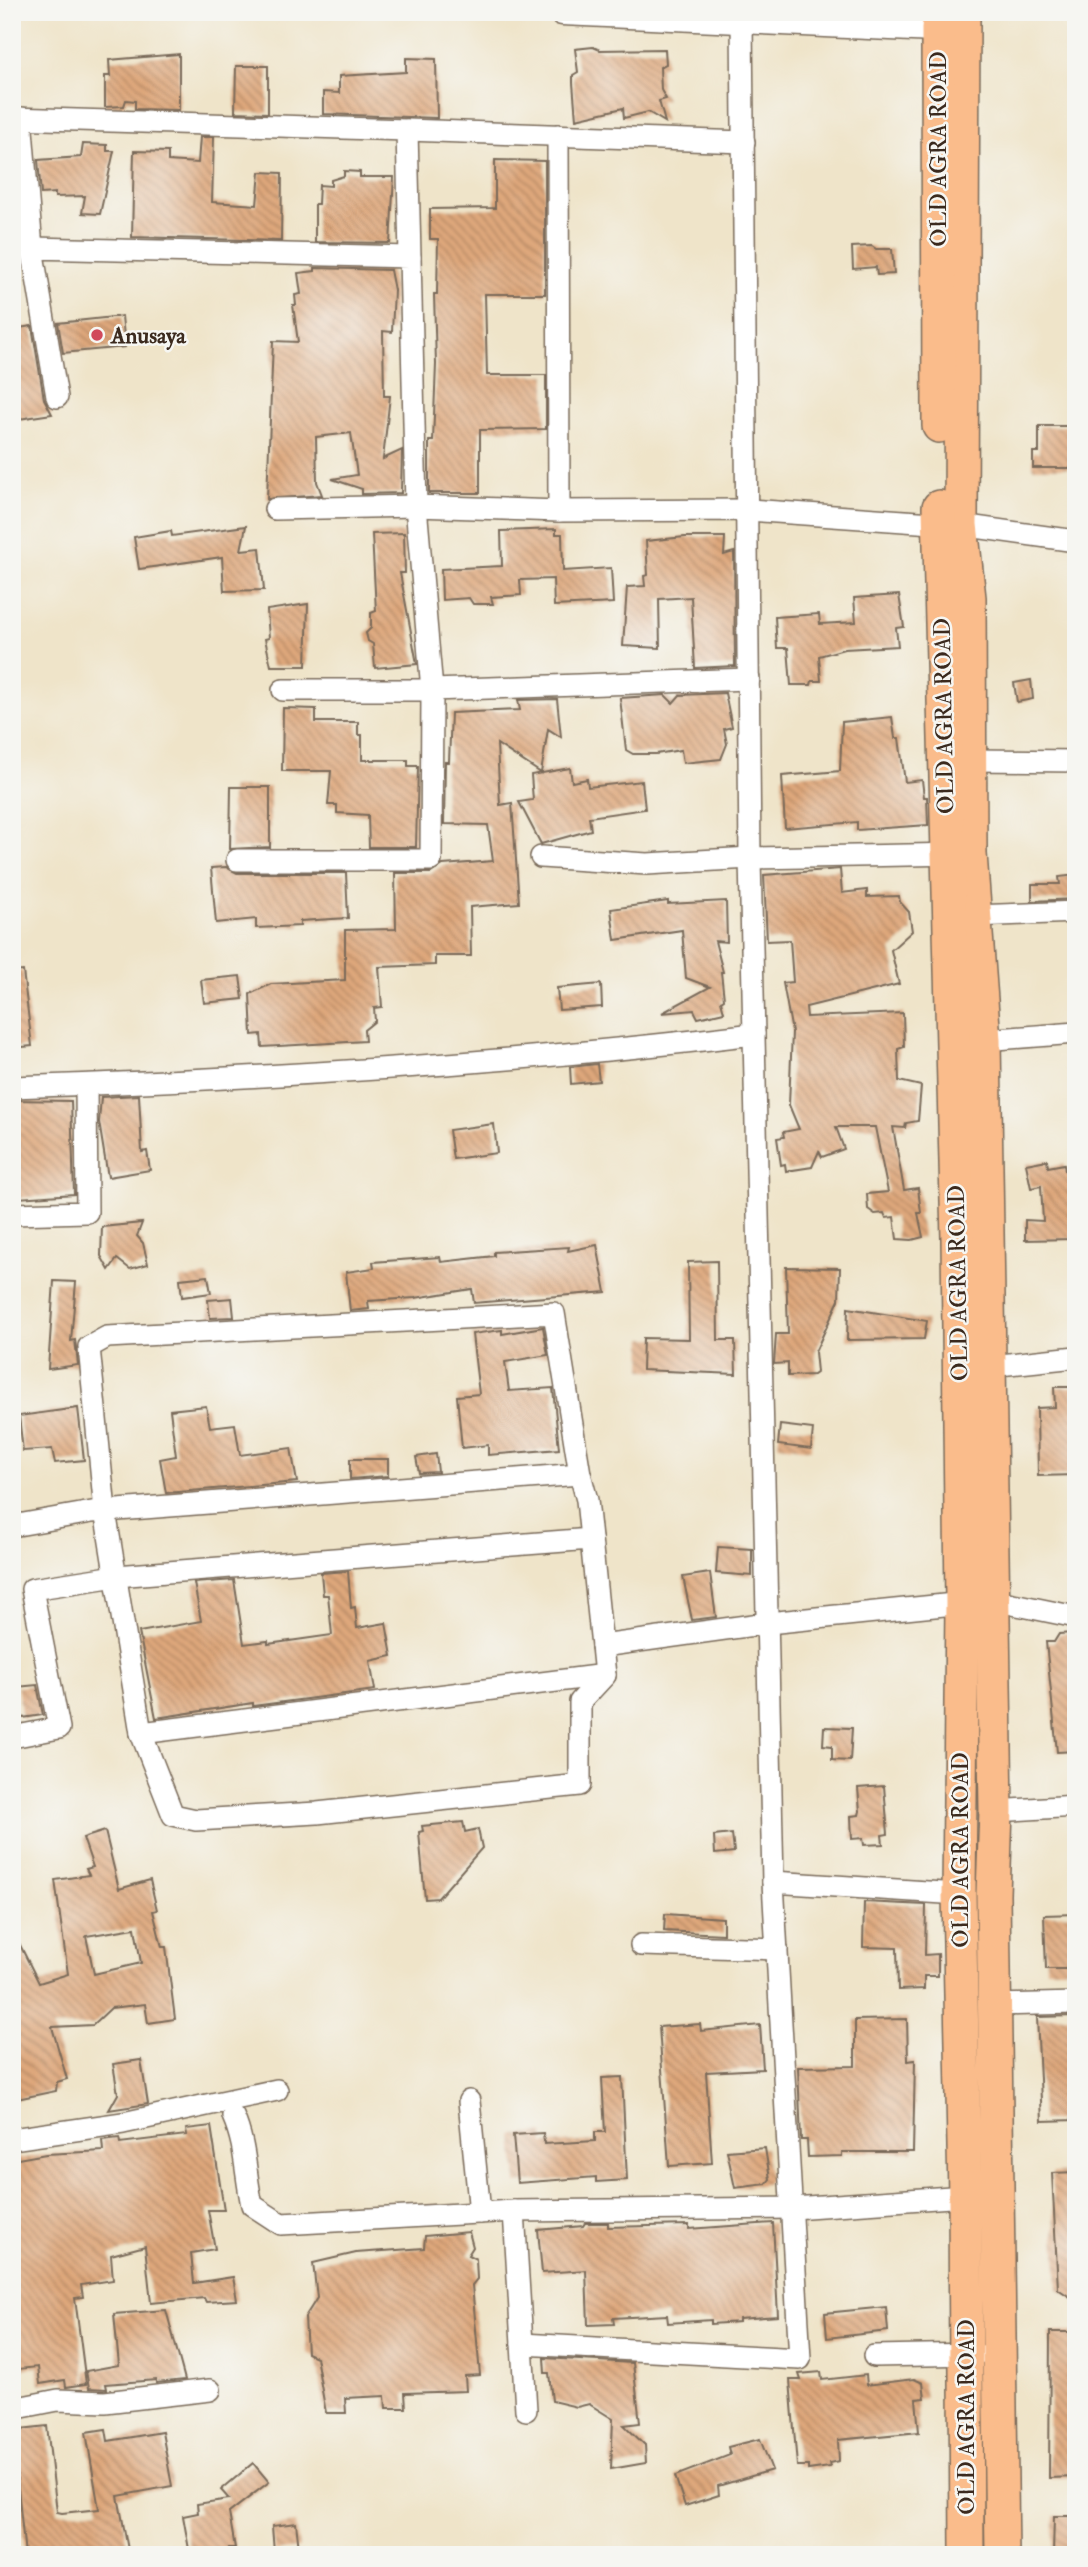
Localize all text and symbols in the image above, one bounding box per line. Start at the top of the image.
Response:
street label: OLD AGRA ROAD [924,51,953,247]
place label: Anusaya [110,321,187,351]
marker: Anusaya [89,327,105,343]
street label: OLD AGRA ROAD [928,618,960,814]
street label: OLD AGRA ROAD [942,1185,974,1381]
street label: OLD AGRA ROAD [946,1752,975,1948]
street label: OLD AGRA ROAD [952,2319,981,2515]

